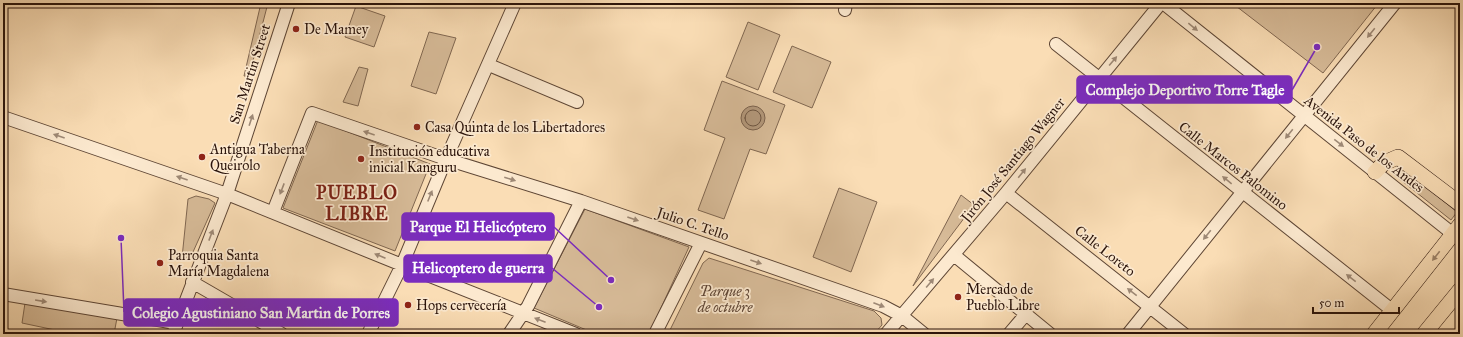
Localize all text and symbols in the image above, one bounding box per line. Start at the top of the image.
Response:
place label: De Mamey [304,21,369,38]
street label: San Martin Street [226,22,274,126]
one-way arrow [1188,23,1199,32]
marker: De Mamey [291,24,301,34]
one-way arrow [1366,28,1375,39]
one-way arrow [1108,55,1117,66]
callout: Complejo Deportivo Torre Tagle [1077,76,1292,103]
text: Complejo Deportivo Torre Tagle [1085,81,1285,100]
street label: Avenida Paso de los Andes [1300,91,1427,196]
street label: Jirón José Santiago Wagner [956,94,1070,228]
one-way arrow [248,113,254,125]
street label: Calle Marcos Palomino [1175,118,1291,214]
place label: Casa Quinta de los Libertadores [425,119,605,136]
marker: Casa Quinta de los Libertadores [412,122,422,132]
one-way arrow [1284,129,1293,140]
one-way arrow [363,130,375,136]
one-way arrow [53,133,65,139]
one-way arrow [1333,139,1344,148]
place label: Antigua Taberna Queirolo [209,141,305,174]
place label: Institución educativa inicial Kanguru [369,143,490,176]
marker: Antigua Taberna Queirolo [197,152,207,162]
marker: Institución educativa inicial Kanguru [356,154,366,164]
one-way arrow [1018,167,1027,178]
one-way arrow [176,175,188,181]
one-way arrow [504,176,516,182]
one-way arrow [1221,176,1232,185]
district label: PUEBLO LIBRE [316,182,398,225]
one-way arrow [279,183,285,195]
one-way arrow [427,191,433,202]
street label: Julio C. Tello [653,203,731,245]
callout: Parque El Helicóptero [402,213,554,240]
one-way arrow [628,216,640,222]
text: Parque El Helicóptero [410,218,547,237]
street label: Calle Loreto [1071,222,1139,280]
one-way arrow [208,228,214,240]
one-way arrow [1203,230,1211,241]
place label: Parroquia Santa María Magdalena [168,247,269,280]
one-way arrow [1431,250,1440,261]
one-way arrow [374,253,386,259]
callout: Helicoptero de guerra [404,255,552,282]
marker: Parroquia Santa María Magdalena [155,258,165,268]
text: Helicoptero de guerra [412,259,545,278]
one-way arrow [750,259,762,265]
one-way arrow [1345,274,1356,282]
one-way arrow [925,278,934,289]
place label: Mercado de Pueblo Libre [966,281,1040,314]
park label: Parque 3 de octubre [697,283,753,316]
one-way arrow [1126,288,1137,296]
scale bar [1313,289,1399,315]
marker: Mercado de Pueblo Libre [953,292,963,302]
text: 50 m [1319,296,1344,310]
place label: Hops cervecería [416,297,507,314]
one-way arrow [35,298,48,304]
callout: Colegio Agustiniano San Martin de Porres [124,299,398,326]
marker: Hops cervecería [403,300,413,310]
one-way arrow [873,302,885,308]
text: Colegio Agustiniano San Martin de Porres [132,304,391,323]
one-way arrow [534,316,546,322]

